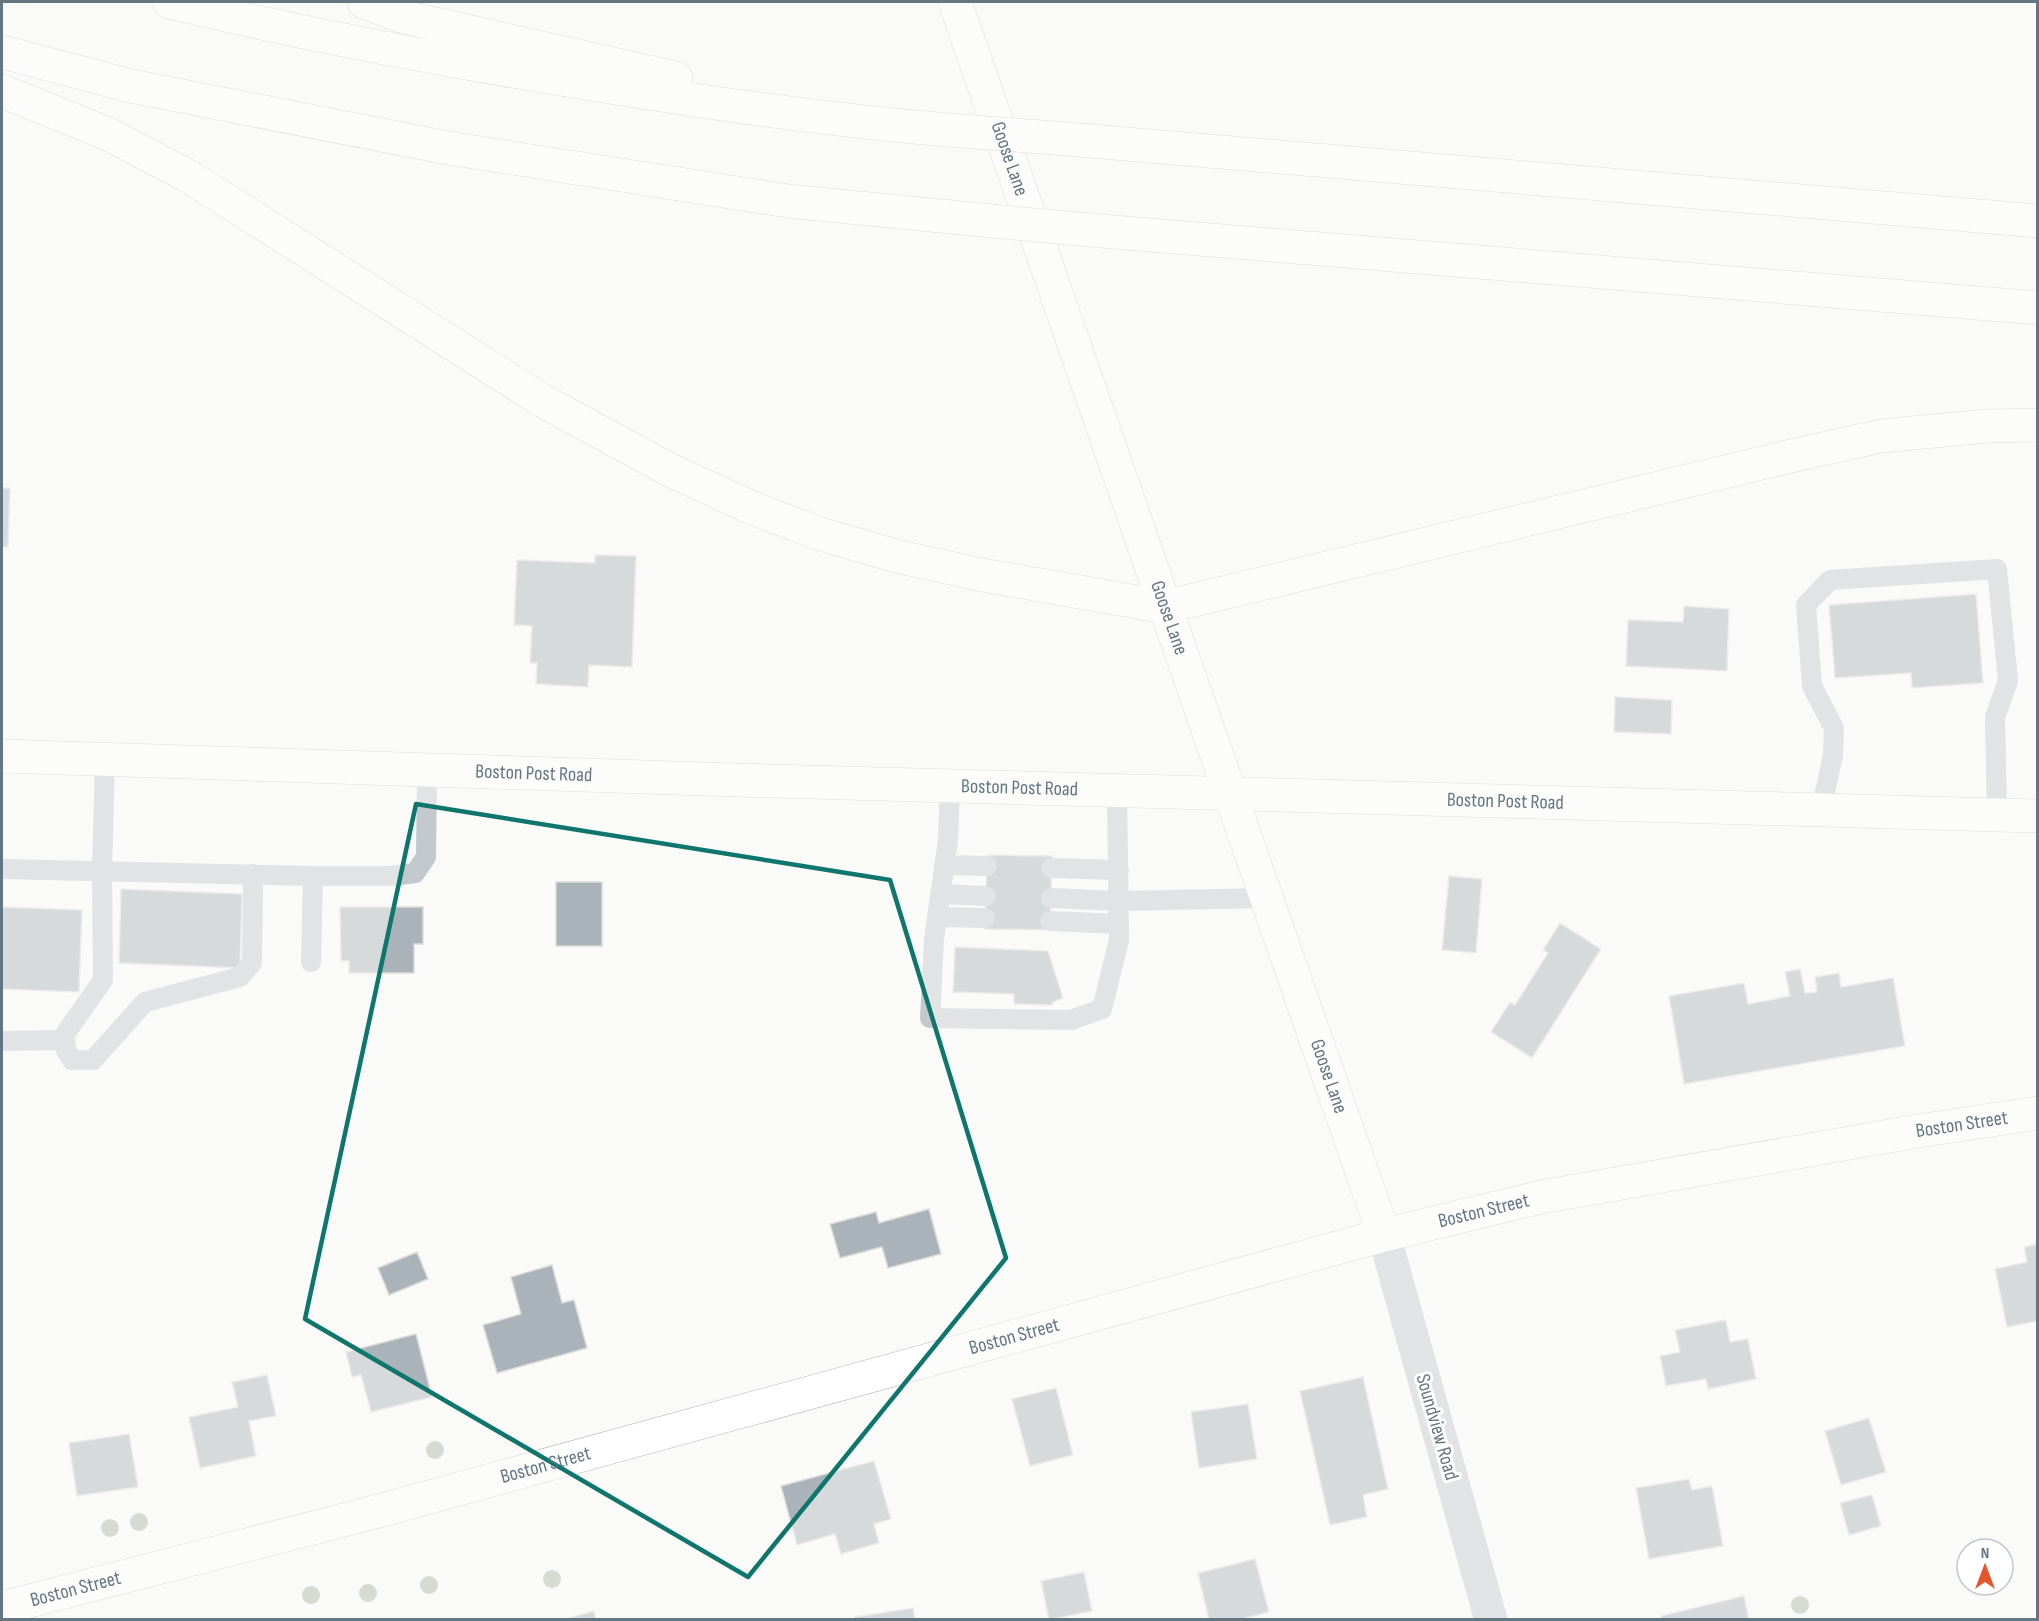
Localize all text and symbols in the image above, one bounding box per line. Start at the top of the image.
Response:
street label: Goose Lane [986,119,1033,199]
street label: Goose Lane [1145,578,1193,658]
street label: Boston Post Road [475,760,593,787]
street label: Boston Post Road [961,774,1078,801]
street label: Boston Post Road [1447,788,1564,815]
street label: Goose Lane [1305,1036,1353,1117]
street label: Boston Street [1914,1106,2009,1143]
street label: Boston Street [1436,1188,1531,1233]
street label: Boston Street [966,1313,1062,1360]
street label: Soundview Road [1410,1371,1464,1483]
street label: Boston Street [498,1441,593,1489]
north arrow [1955,1537,2015,1597]
text: N [1981,1544,1989,1563]
street label: Boston Street [28,1566,123,1612]

